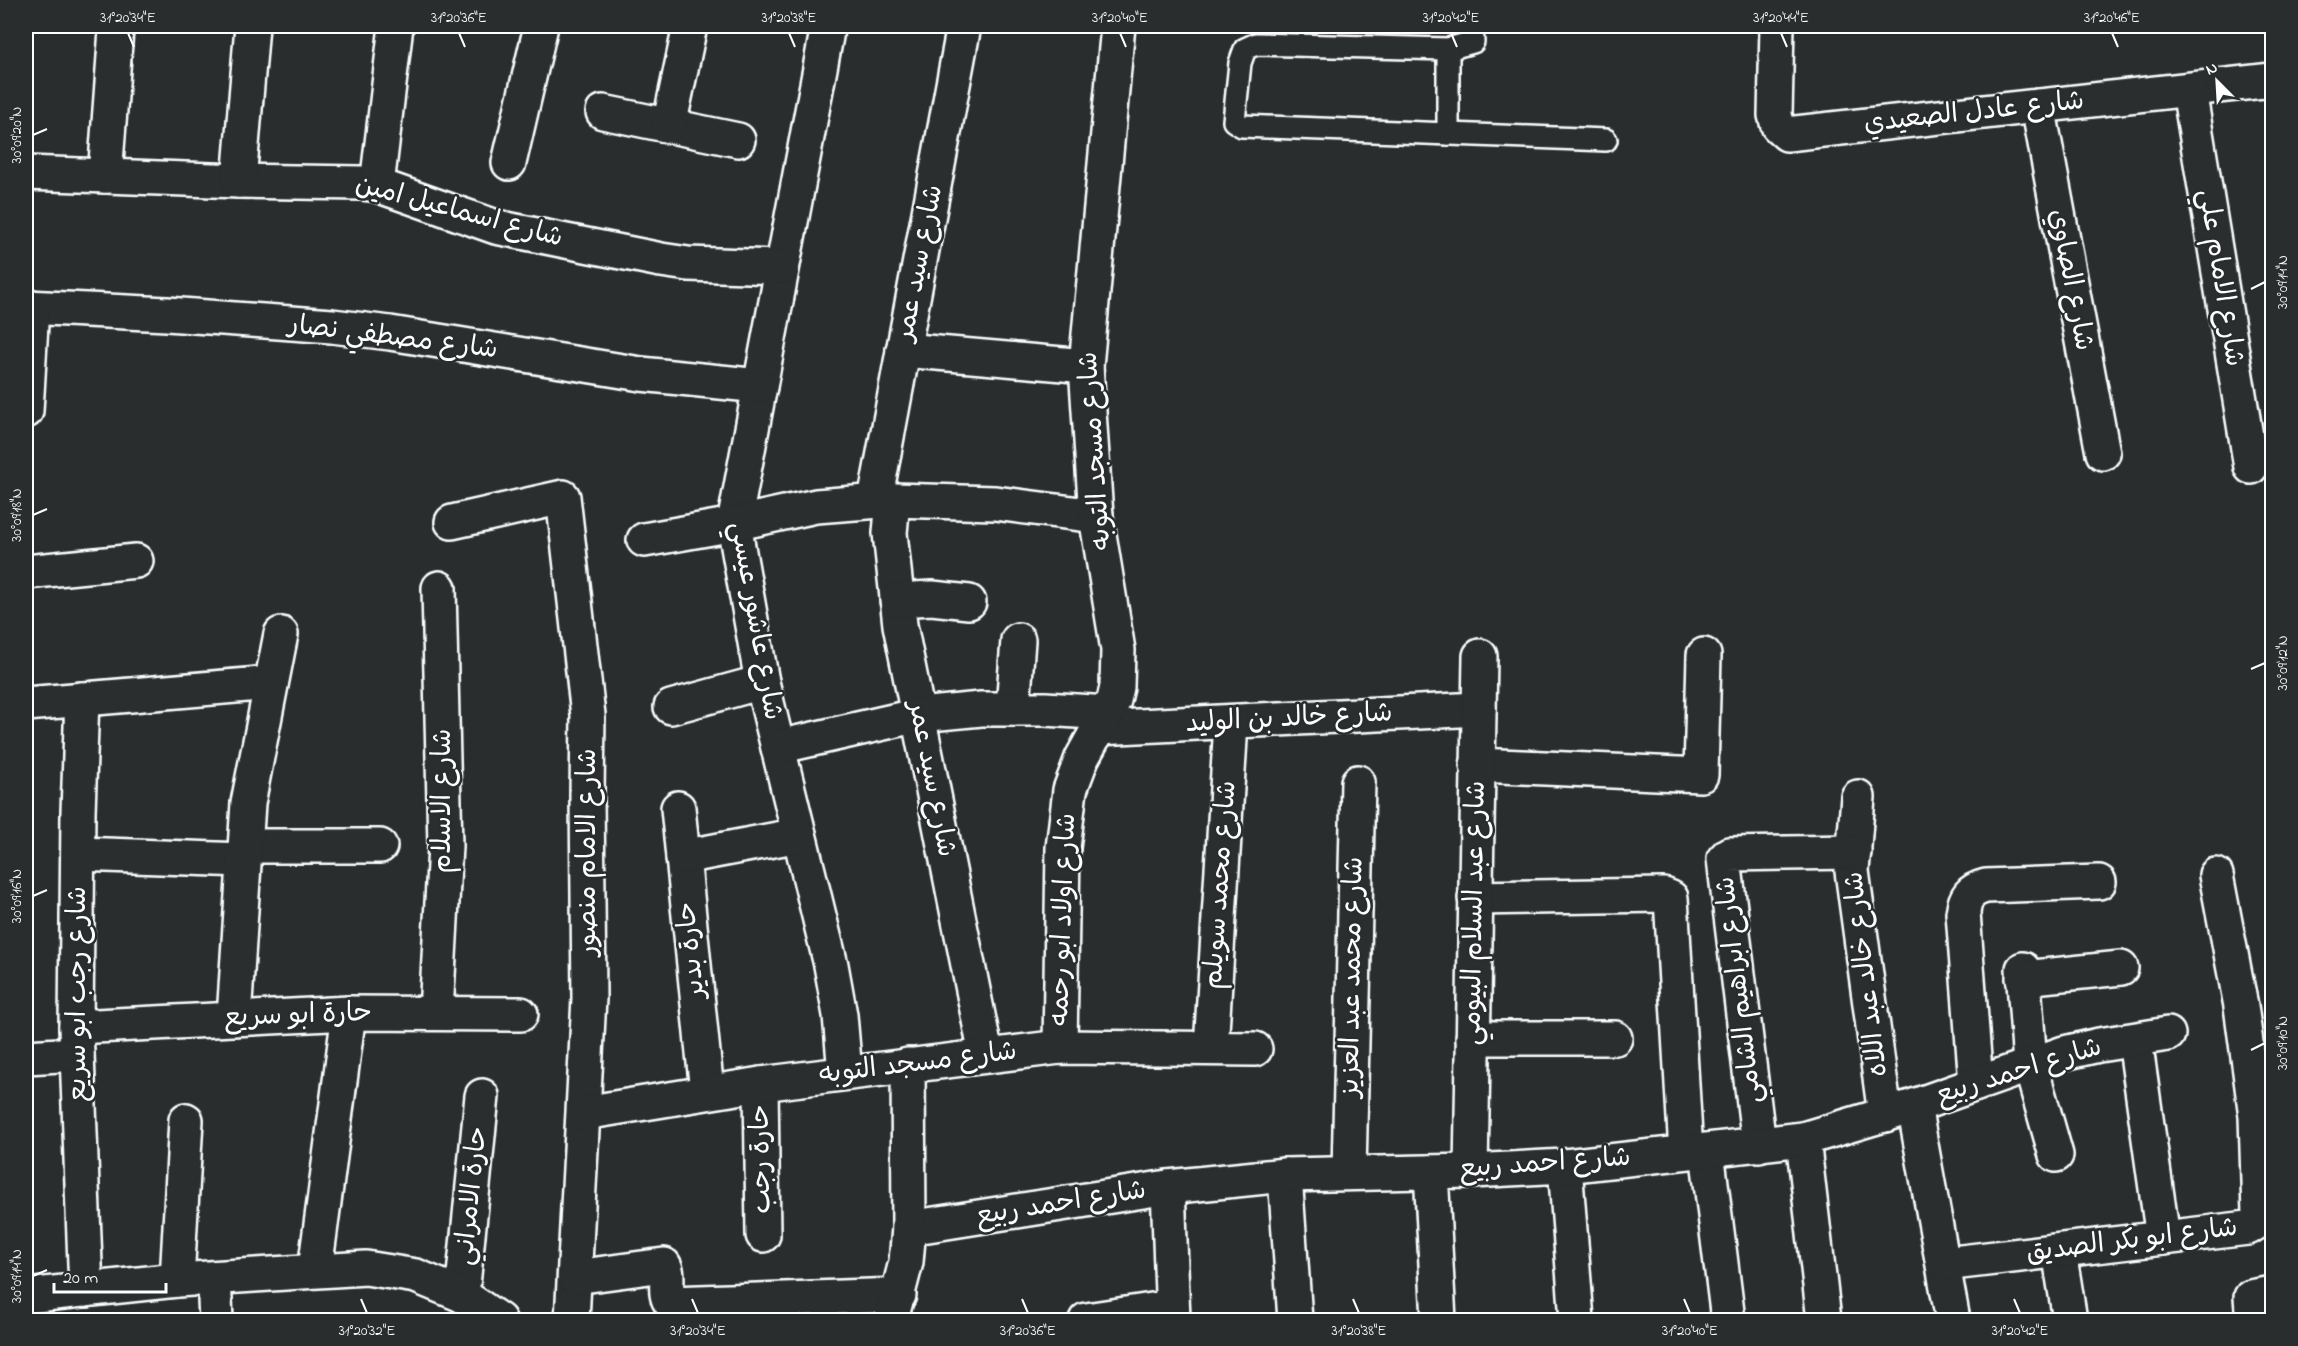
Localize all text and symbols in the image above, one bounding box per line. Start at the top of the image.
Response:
text: 31°20'34"E [100,7,156,29]
text: 31°20'36"E [431,7,487,29]
text: 31°20'38"E [762,7,816,29]
text: 31°20'40"E [1092,7,1148,29]
text: 31°20'42"E [1423,7,1479,29]
text: 31°20'44"E [1753,7,1809,29]
text: 31°20'46"E [2084,7,2140,29]
north arrow [2187,51,2247,111]
text: N [2202,56,2222,82]
street label: شارع عادل الصعيدي [1862,82,2086,144]
text: 30°09'20"N [6,107,28,163]
street label: شارع اسماعيل امين [351,166,567,258]
street label: شارع سيد عمر [885,182,954,346]
street label: شارع الامام علي [2186,186,2253,370]
street label: شارع الصاوي [2037,206,2103,354]
text: 30°09'14"N [2272,255,2294,309]
street label: شارع مصطفي نصار [284,306,500,371]
street label: شارع مسجد التوبه [1070,350,1122,552]
text: 30°09'18"N [6,488,28,542]
street label: شارع عاشور عيسي [717,519,792,723]
text: 30°09'12"N [2272,635,2294,691]
street label: شارع خالد بن الوليد [1185,694,1393,744]
street label: شارع سيد عمر [896,696,965,860]
street label: شارع الاسلام [424,729,463,873]
street label: شارع الامام منصور [569,748,608,958]
street label: شارع محمد سويلم [1194,779,1248,991]
street label: شارع عبد السلام البيومي [1453,780,1498,1046]
street label: شارع اولاد ابو رحمه [1041,813,1087,1027]
street label: شارع محمد عبد العزيز [1331,856,1375,1100]
text: 30°09'16"N [6,869,28,923]
street label: شارع خالد عبد اللاه [1835,869,1899,1079]
street label: شارع ابراهيم الشامي [1707,874,1774,1106]
street label: شارع رجب ابو سريع [59,886,98,1102]
street label: حارة بدير [668,900,717,1002]
street label: حارة ابو سريع [223,994,373,1038]
text: 30°09'10"N [2272,1016,2294,1070]
street label: شارع احمد ربيع [1931,1028,2107,1116]
street label: شارع مسجد التوبه [817,1033,1019,1095]
street label: حارة رجب [742,1104,782,1214]
street label: حارة الامراني [445,1125,500,1267]
street label: شارع احمد ربيع [1458,1139,1632,1189]
street label: شارع احمد ربيع [973,1171,1149,1237]
street label: شارع ابو بكر الصديق [2024,1209,2240,1273]
text: 30°09'14"N [6,1249,28,1303]
scale bar [54,1256,166,1294]
text: 20 m [63,1266,98,1292]
text: 31°20'32"E [339,1320,395,1342]
text: 31°20'34"E [670,1320,726,1342]
text: 31°20'36"E [1000,1320,1056,1342]
text: 31°20'38"E [1332,1320,1386,1342]
text: 31°20'40"E [1662,1320,1718,1342]
text: 31°20'42"E [1992,1320,2048,1342]

